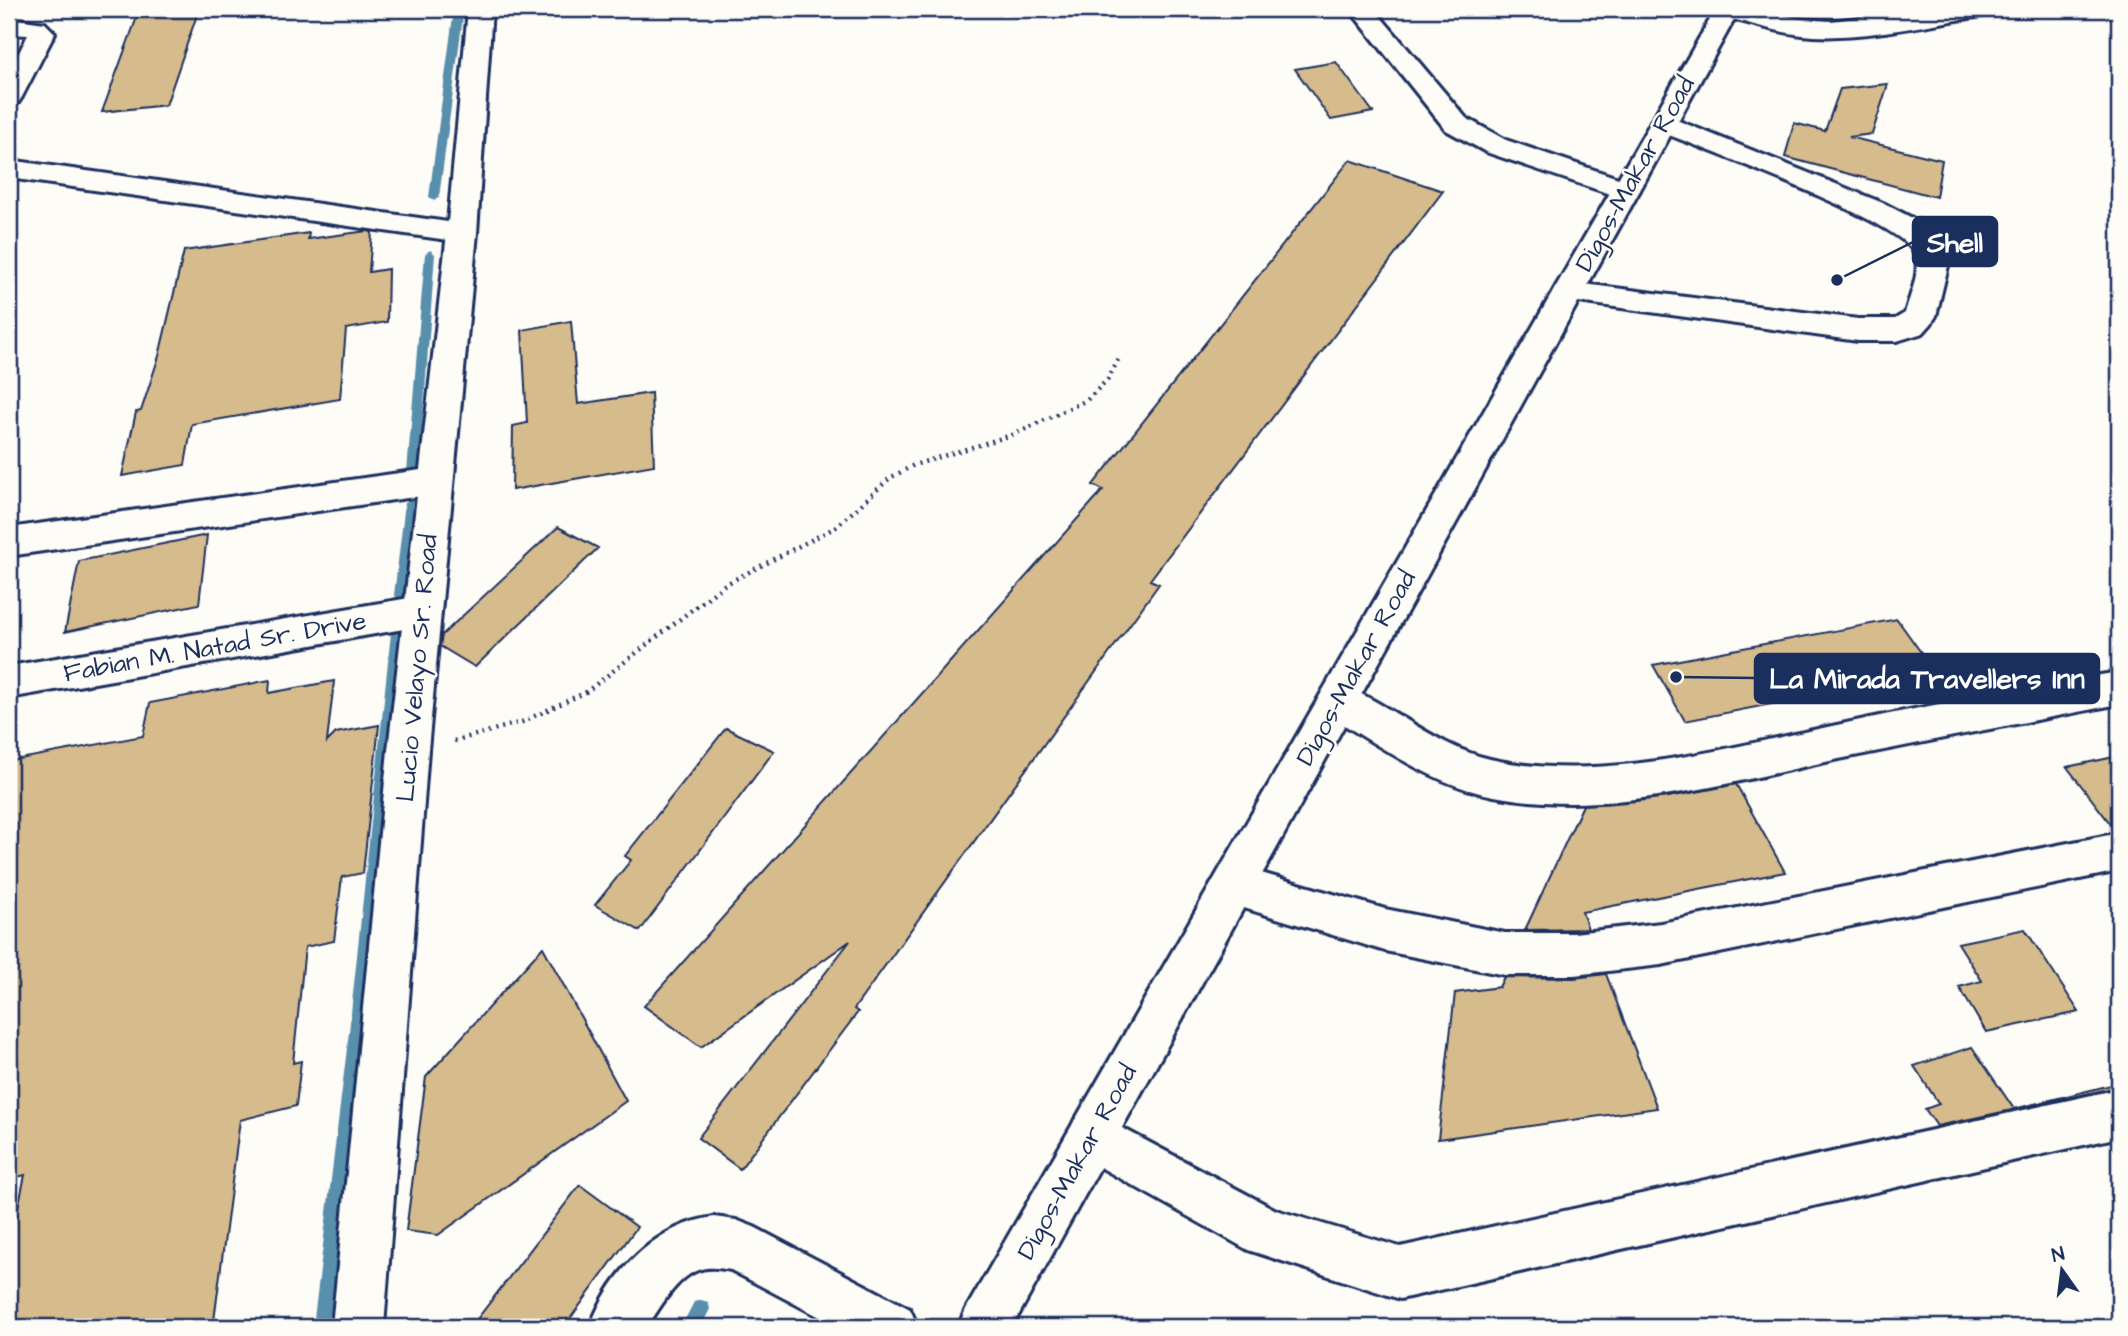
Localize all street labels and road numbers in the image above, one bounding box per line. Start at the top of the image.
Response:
street label: Digos-Makar Road [1566,70,1705,279]
street label: Lucio Velayo Sr. Road [387,533,449,803]
street label: Digos-Makar Road [1287,564,1426,773]
street label: Fabian M. Natad Sr. Drive [61,603,369,691]
street label: Digos-Makar Road [1008,1058,1147,1267]

